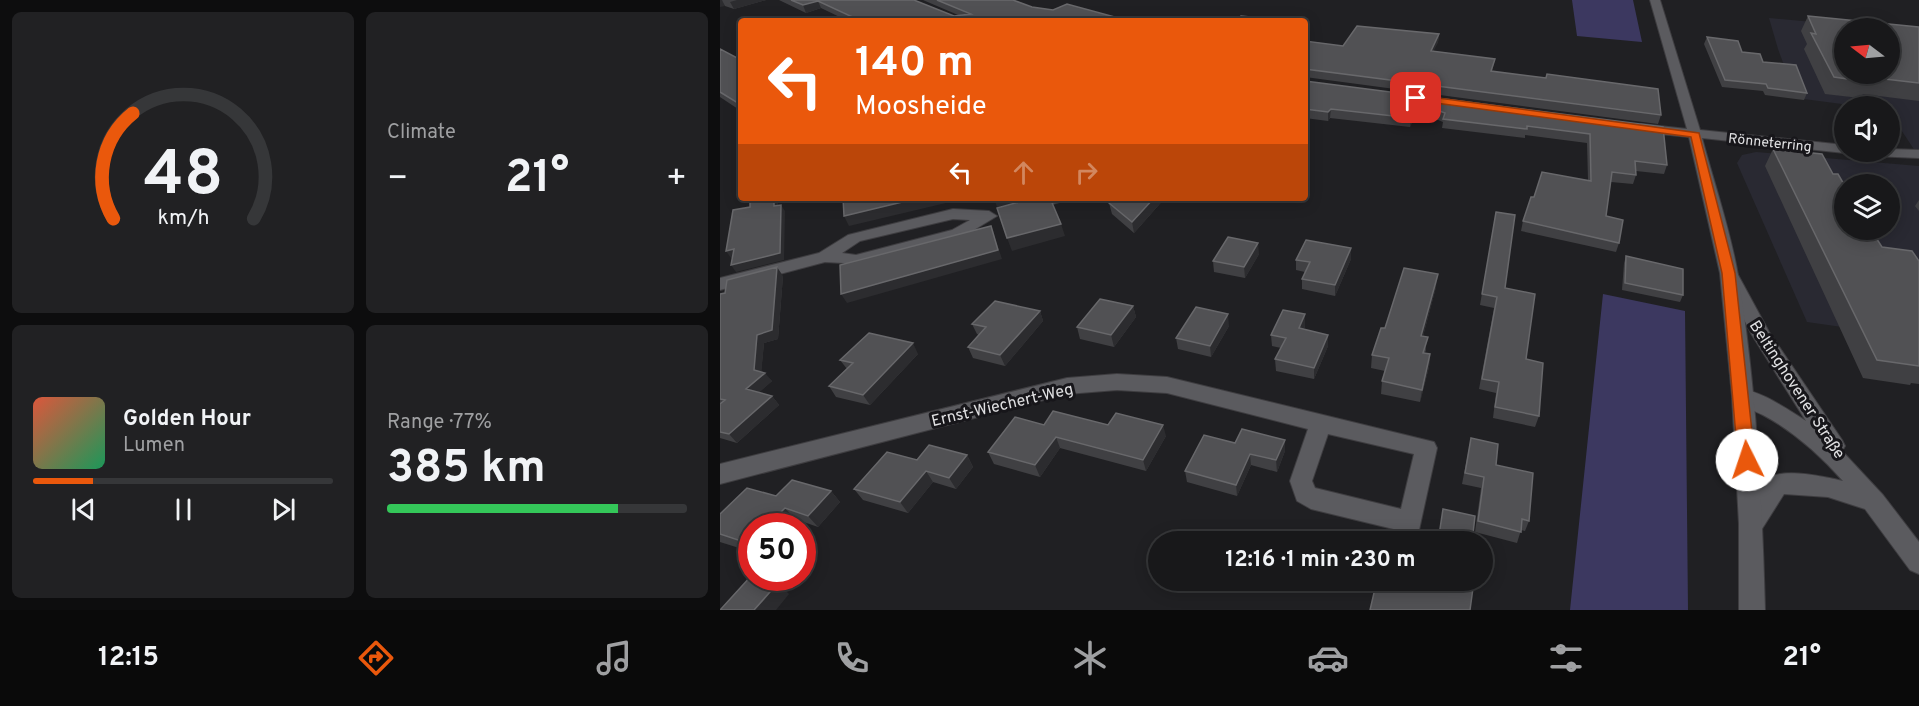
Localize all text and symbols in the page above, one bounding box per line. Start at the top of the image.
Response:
north arrow [1834,18,1900,84]
map controls [1834,18,1900,240]
text: 140 m [855,38,974,91]
icon: left [756,42,834,120]
pin [1390,72,1441,123]
icon: arrive [1399,81,1432,114]
text: Moosheide [855,90,986,124]
button: sound [1834,96,1900,162]
text: Climate [387,120,456,146]
street label: Rönneterring [1727,131,1812,156]
text: 48 [143,138,223,217]
text: 21° [505,151,569,208]
icon: left [944,156,977,189]
icon: ahead [1007,156,1040,189]
icon: right [1070,156,1103,189]
text: − [387,159,408,201]
text: + [666,159,687,201]
button: layers [1834,174,1900,240]
text: km/h [157,206,209,233]
street label: Beltinghovener Straße [1744,317,1849,463]
street label: Ernst-Wiechert-Weg [930,380,1075,432]
text: Golden Hour [123,406,251,433]
text: Range · 77% [387,410,492,436]
position arrow [1715,428,1779,492]
text: Lumen [123,433,185,459]
text: 385 km [387,441,546,498]
icon: previous [67,493,100,526]
icon: pause [167,493,200,526]
icon: next [267,493,300,526]
speed limit sign: 50 [738,513,816,591]
text: 12:16 · 1 min · 230 m [1225,547,1416,574]
icon: directions [355,637,397,679]
icon: music [593,637,635,679]
icon: phone [831,637,873,679]
icon: climate [1069,637,1111,679]
icon: car [1307,637,1349,679]
icon: filters [1545,637,1587,679]
text: 12:15 [98,641,159,675]
text: 21° [1782,641,1821,675]

